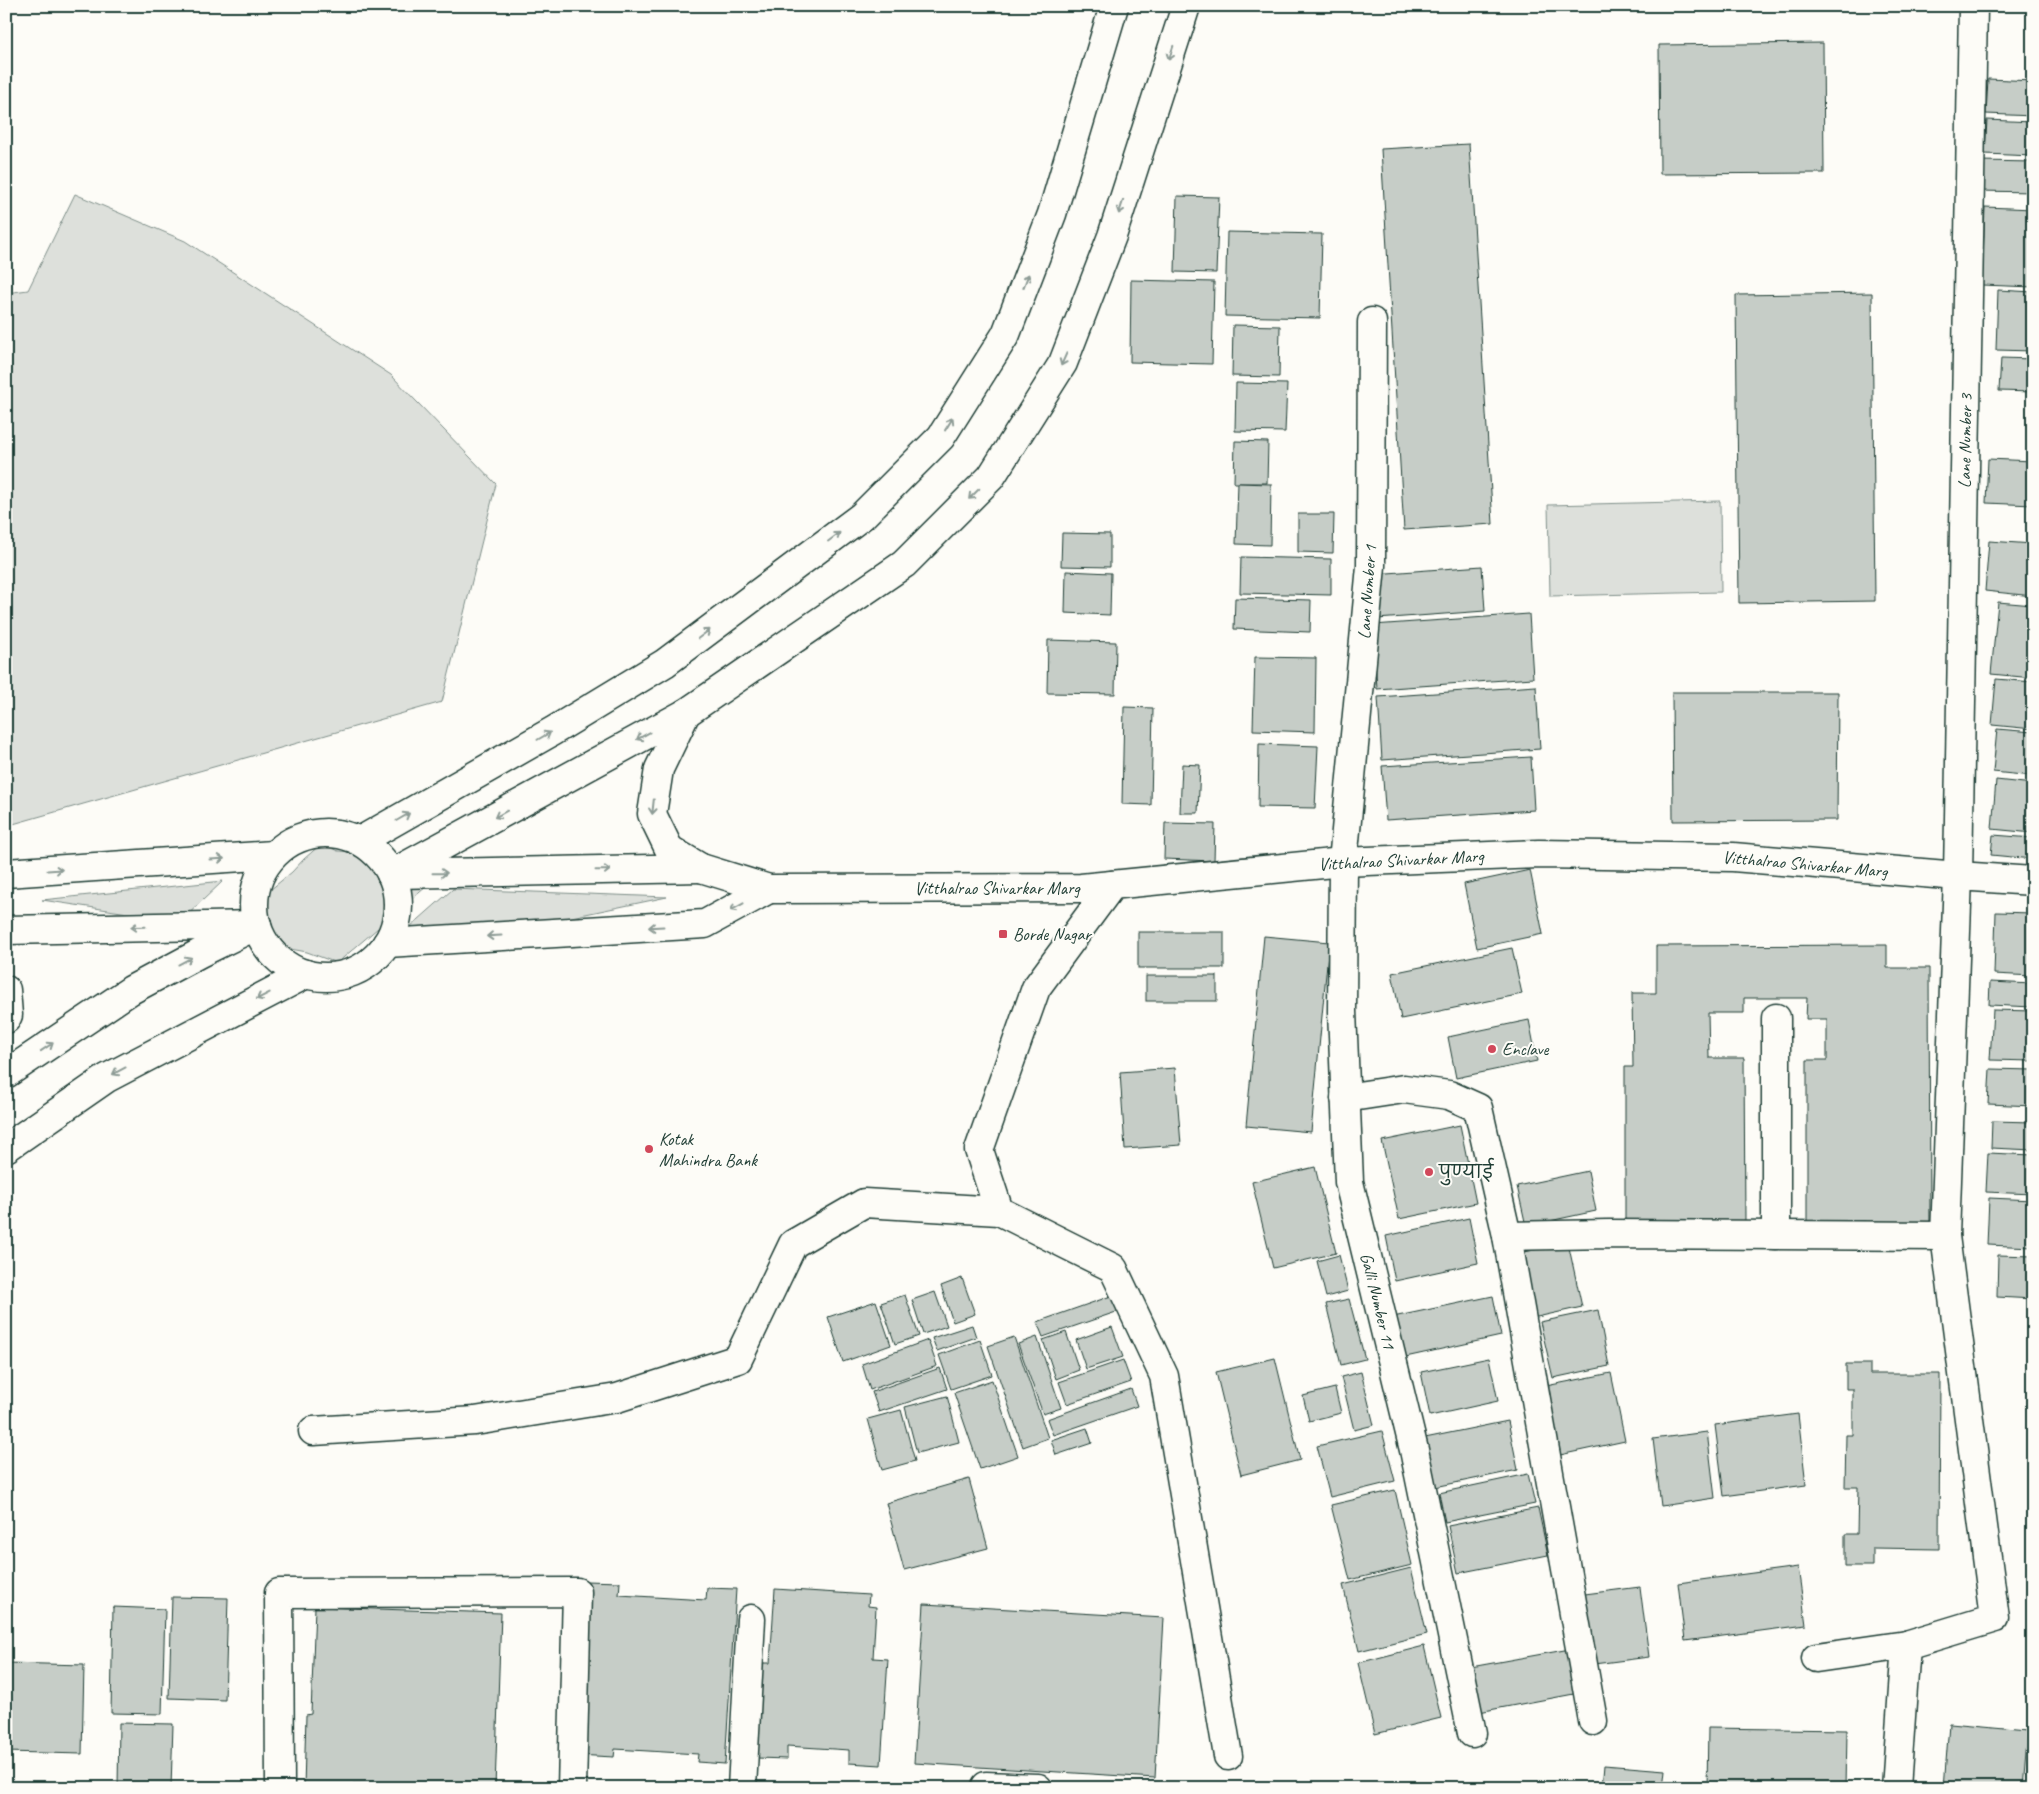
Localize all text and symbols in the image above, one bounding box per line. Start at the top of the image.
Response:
one-way arrow [1166,44,1176,60]
one-way arrow [1116,199,1126,215]
one-way arrow [1022,274,1031,289]
one-way arrow [1058,351,1068,366]
street label: Lane Number 3 [1953,392,1977,488]
one-way arrow [945,417,955,431]
one-way arrow [968,488,980,500]
one-way arrow [827,532,841,542]
street label: Lane Number 1 [1353,543,1381,640]
one-way arrow [697,629,711,639]
one-way arrow [536,731,550,741]
one-way arrow [636,731,651,741]
one-way arrow [648,798,658,814]
one-way arrow [493,809,508,819]
one-way arrow [395,812,410,822]
street label: Vitthalrao Shivarkar Marg [1318,845,1486,875]
street label: Vitthalrao Shivarkar Marg [1722,846,1890,882]
one-way arrow [209,854,225,863]
one-way arrow [47,865,63,875]
one-way arrow [594,865,610,875]
one-way arrow [432,868,448,878]
street label: Vitthalrao Shivarkar Marg [914,877,1081,899]
one-way arrow [730,902,745,912]
one-way arrow [131,923,147,932]
one-way arrow [649,923,665,932]
place label: Borde Nagar [1013,923,1093,945]
marker: Borde Nagar [997,928,1009,940]
one-way arrow [486,932,502,941]
one-way arrow [177,956,192,966]
one-way arrow [256,992,271,1001]
place label: Enclave [1502,1038,1549,1060]
one-way arrow [40,1042,54,1052]
marker: Enclave [1486,1043,1498,1055]
one-way arrow [112,1067,126,1077]
place label: Kotak Mahindra Bank [659,1128,758,1171]
marker: Kotak Mahindra Bank [643,1143,655,1155]
place label: पुण्याई [1438,1157,1495,1186]
marker: पुण्याई [1423,1166,1435,1178]
street label: Galli Number 11 [1355,1251,1401,1352]

